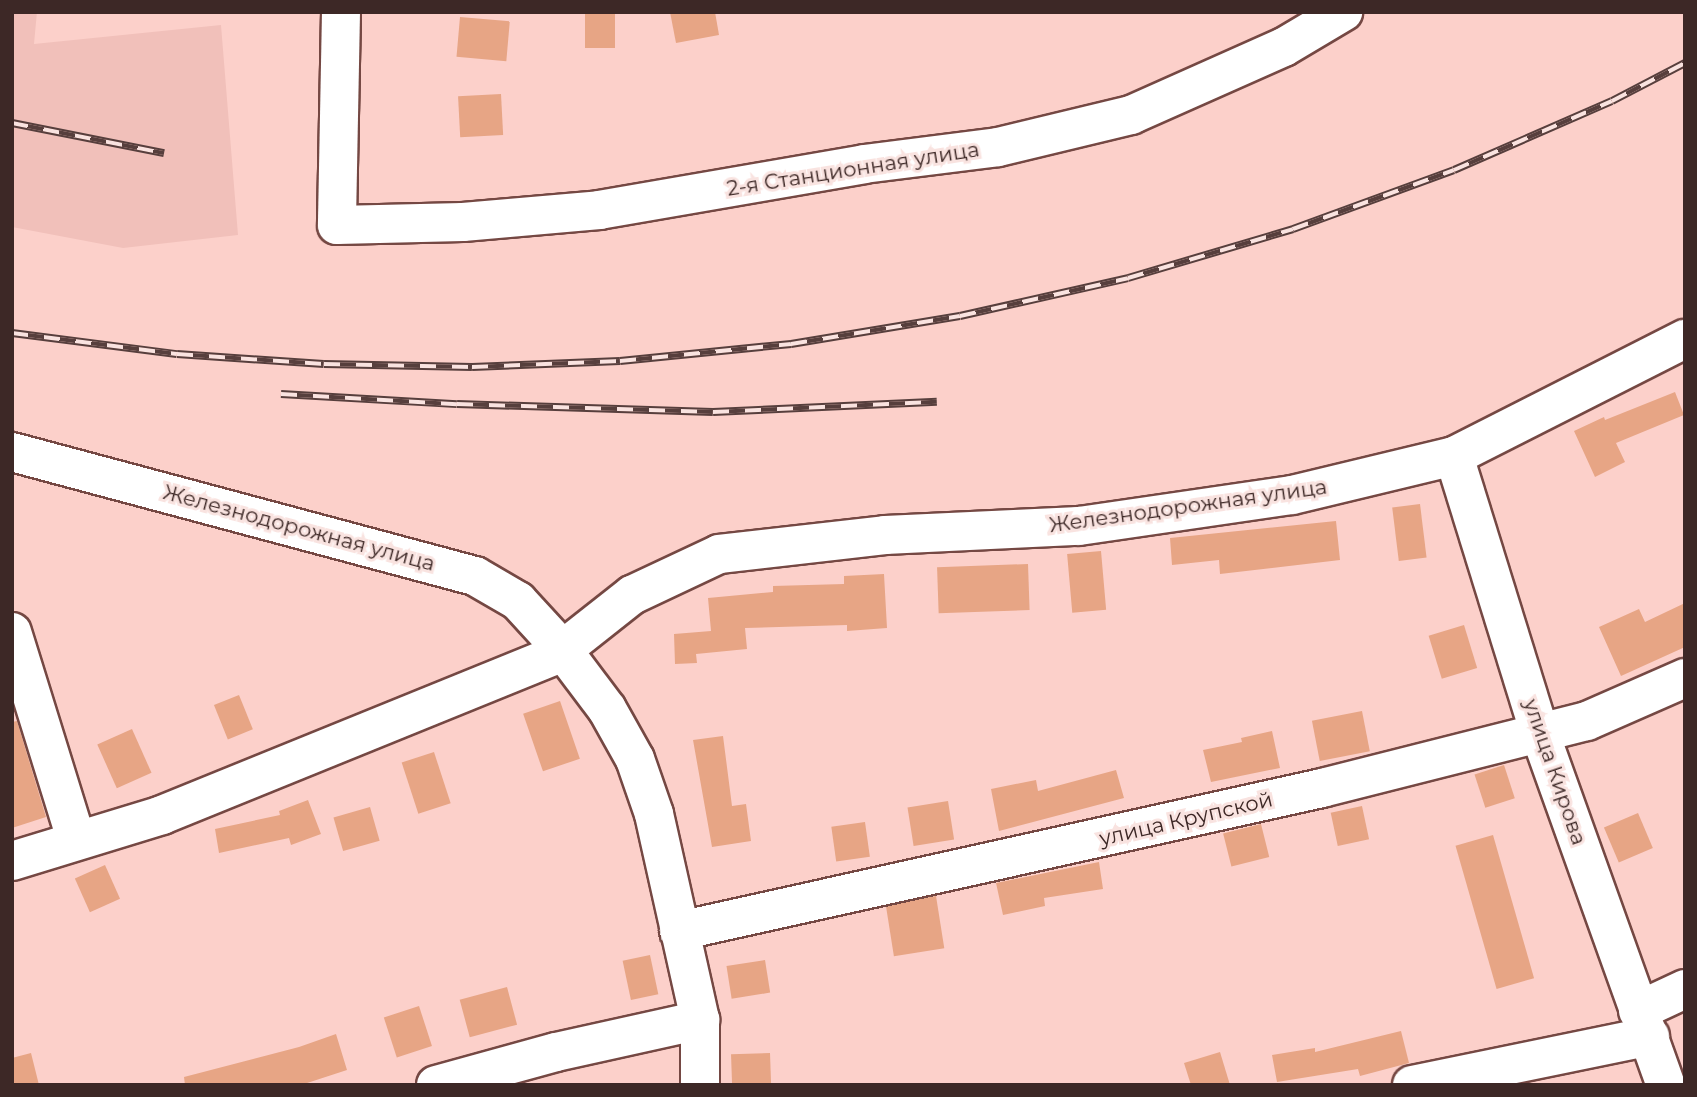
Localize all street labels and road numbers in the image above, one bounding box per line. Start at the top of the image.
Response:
street label: 2-я Станционная улица [725,137,981,201]
street label: Железнодорожная улица [1047,474,1329,538]
street label: Железнодорожная улица [160,480,438,576]
street label: улица Кирова [1518,696,1592,848]
street label: улица Крупской [1097,787,1275,851]

